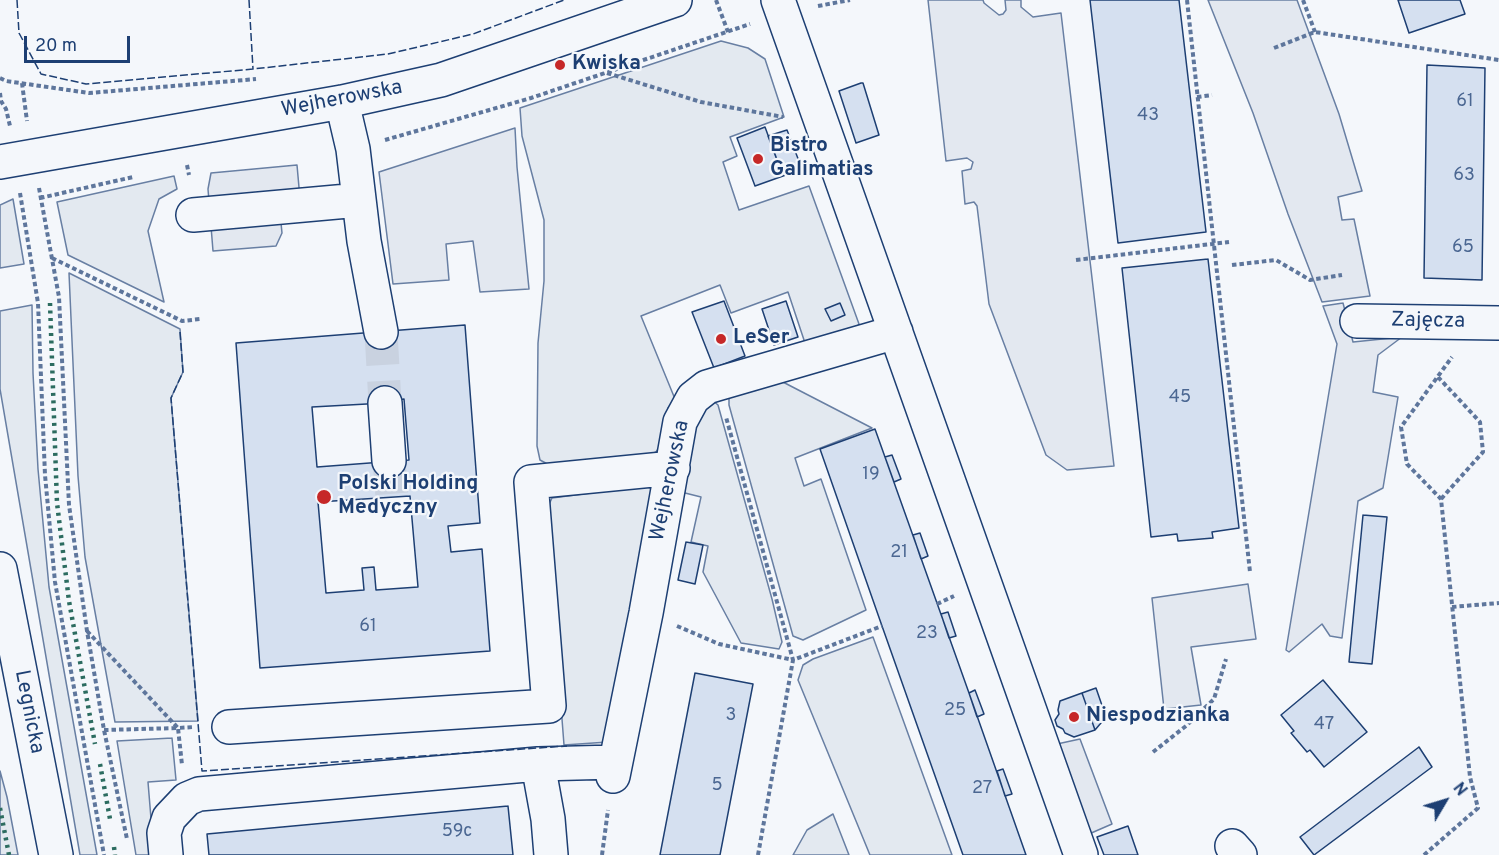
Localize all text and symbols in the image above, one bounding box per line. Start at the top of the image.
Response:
scale bar [27,24,134,62]
text: 20 m [35,35,77,58]
place label: Kwiska [572,52,641,78]
marker: Kwiska [553,58,567,72]
street label: Wejherowska [279,76,405,124]
house number: 61 [1456,91,1474,113]
house number: 43 [1137,105,1159,127]
place label: Bistro Galimatias [770,134,874,184]
marker: Bistro Galimatias [751,152,765,166]
house number: 63 [1453,165,1475,187]
house number: 65 [1452,237,1474,259]
street label: Zajęcza [1391,309,1465,335]
place label: LeSer [733,326,790,352]
marker: LeSer [714,332,728,346]
house number: 45 [1169,387,1191,409]
street label: Wejherowska [646,418,696,544]
house number: 19 [862,464,880,486]
place label: Polski Holding Medyczny [338,472,478,522]
marker: Polski Holding Medyczny [315,488,333,506]
house number: 21 [890,542,908,564]
house number: 61 [359,616,377,638]
house number: 23 [916,623,938,645]
street label: Legnicka [8,668,48,756]
house number: 25 [944,700,966,722]
place label: Niespodzianka [1086,704,1230,730]
house number: 3 [726,705,736,727]
marker: Niespodzianka [1067,710,1081,724]
house number: 47 [1314,714,1334,736]
north arrow [1415,771,1475,831]
house number: 5 [711,775,723,797]
house number: 27 [972,778,992,800]
text: N [1448,779,1471,801]
house number: 59c [442,821,472,843]

